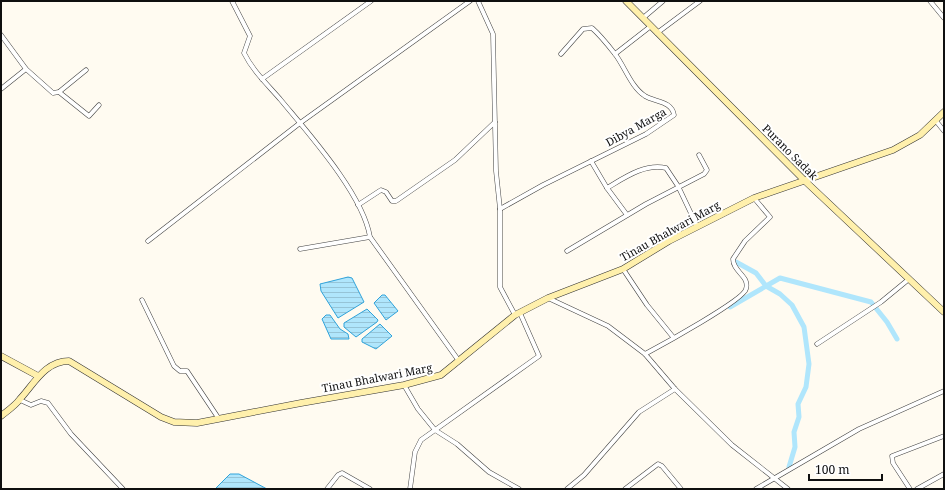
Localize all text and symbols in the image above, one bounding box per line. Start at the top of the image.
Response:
street label: Dibya Marga [603,104,669,149]
street label: Purano Sadak [759,121,822,183]
street label: Tinau Bhalwari Marg [617,197,722,264]
street label: Tinau Bhalwari Marg [320,359,433,396]
scale bar [809,456,882,482]
text: 100 m [815,461,850,478]

